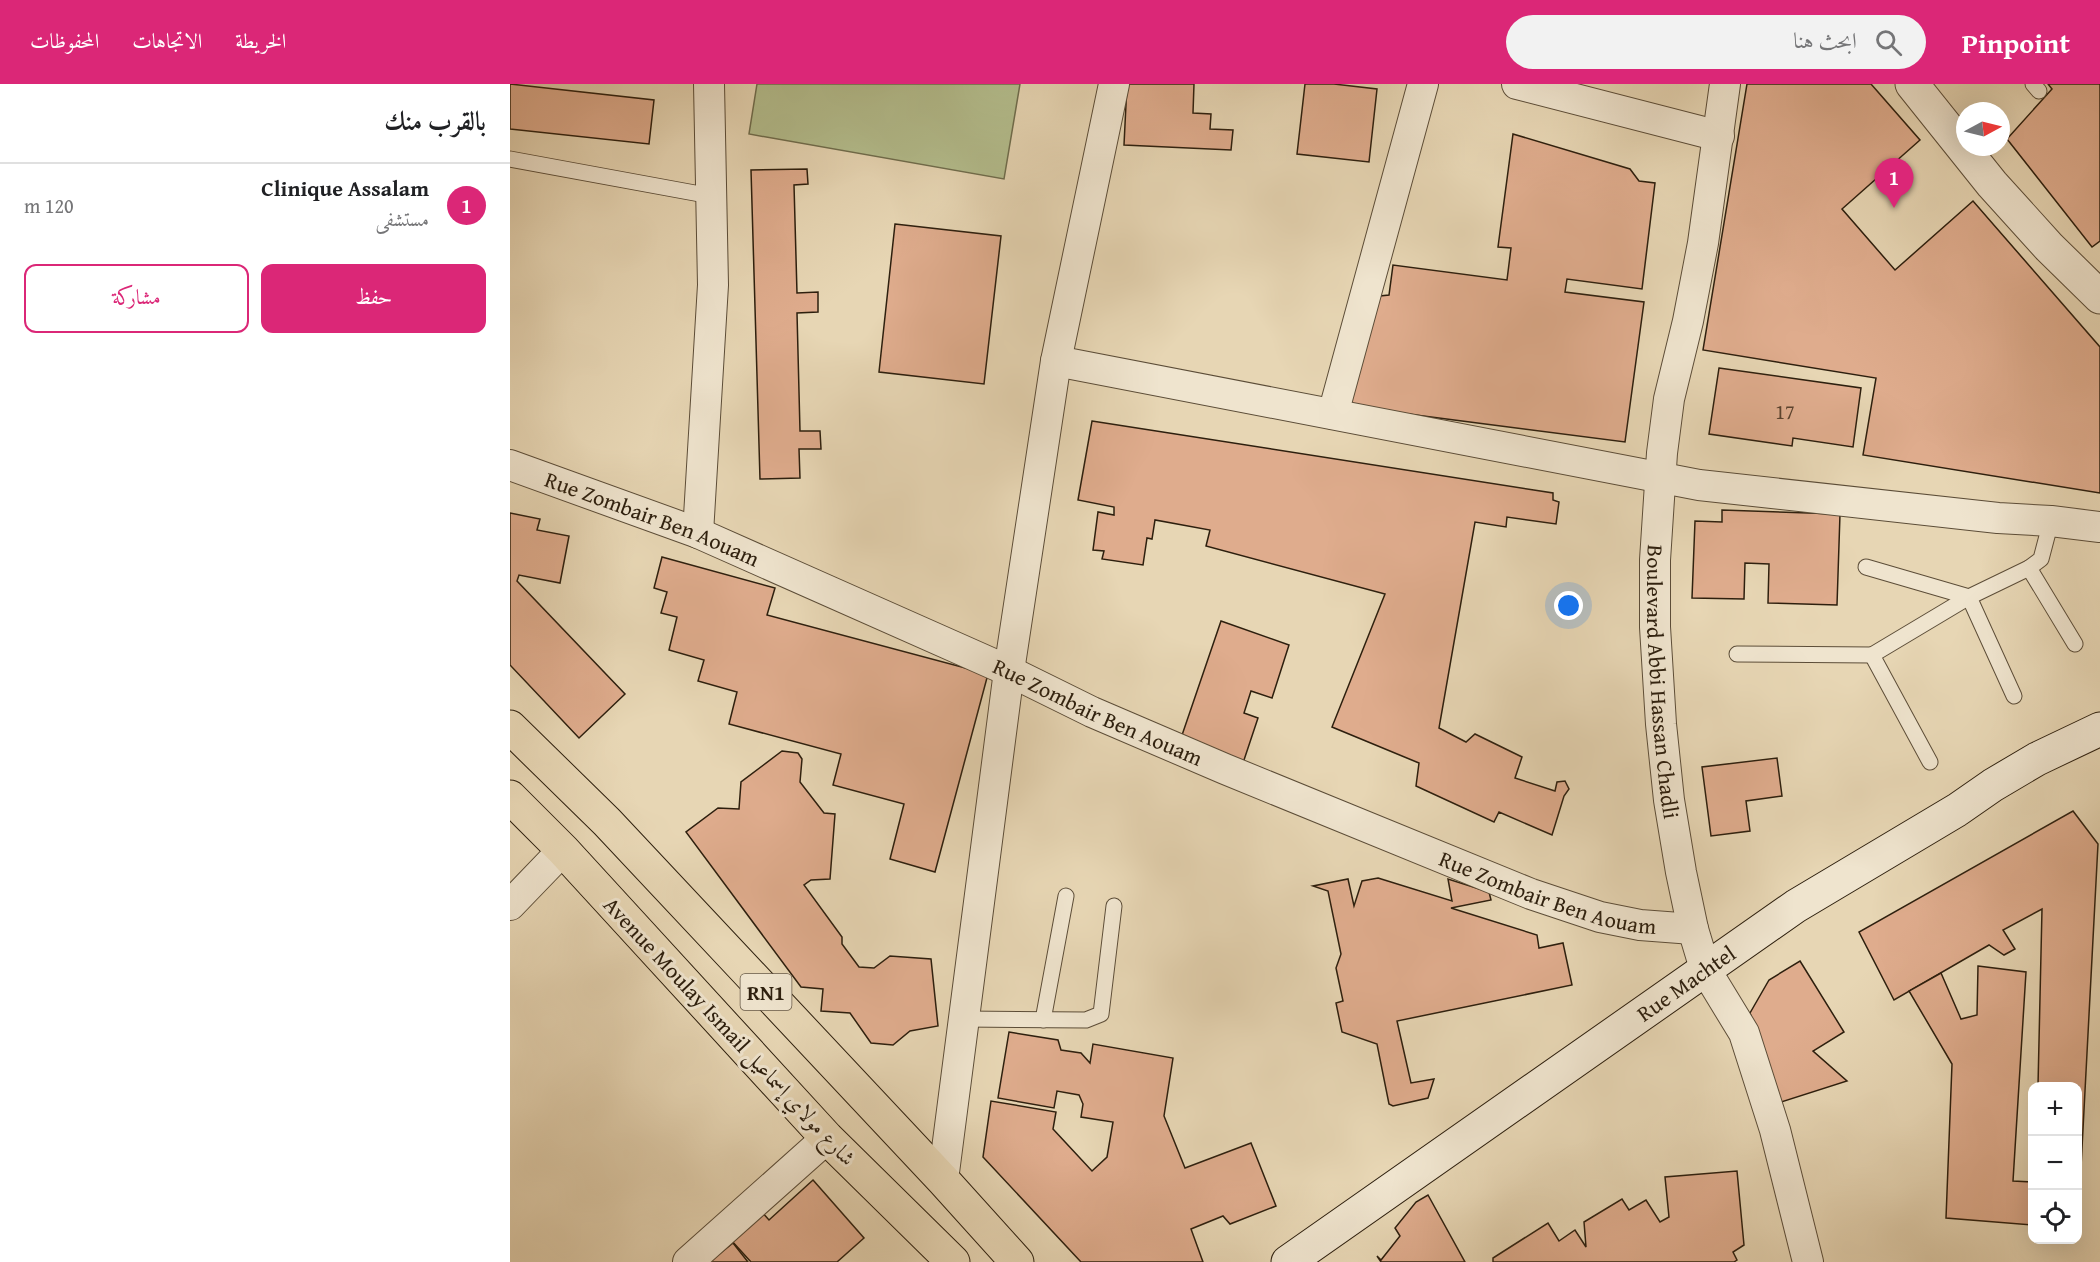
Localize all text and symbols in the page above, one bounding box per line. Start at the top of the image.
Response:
search box [1506,15,1926,69]
text: Pinpoint [1962,22,2070,63]
text: ابحث هنا [1793,24,1857,56]
text: المحفوظات [30,25,99,56]
text: الاتجاهات [132,25,202,56]
text: الخريطة [235,25,286,56]
icon: search [1872,26,1905,59]
text: بالقرب منك [384,101,486,140]
north arrow [1956,102,2010,156]
pin: 1 [1874,158,1914,208]
text: Clinique Assalam [261,172,429,204]
text: 120 m [24,191,74,220]
text: 1 [461,191,472,220]
text: مستشفى [376,204,429,233]
button: مشاركة [24,264,249,333]
button: حفظ [261,264,486,333]
house number: 17 [1775,397,1795,426]
street label: Rue Zombair Ben Aouam [541,463,765,574]
street label: Boulevard Abbi Hassan Chadli [1639,544,1688,821]
your location [1554,591,1583,620]
street label: Rue Zombair Ben Aouam [988,650,1208,774]
street label: Rue Zombair Ben Aouam [1434,842,1657,942]
street label: Avenue Moulay Ismail شارع مولاي إسماعيل [594,889,864,1175]
street label: Rue Machtel [1630,937,1742,1029]
road number: RN1 [740,974,792,1010]
map controls [2028,1082,2082,1244]
button: + [2028,1082,2082,1136]
button: − [2028,1136,2082,1190]
button: locate [2028,1190,2082,1244]

